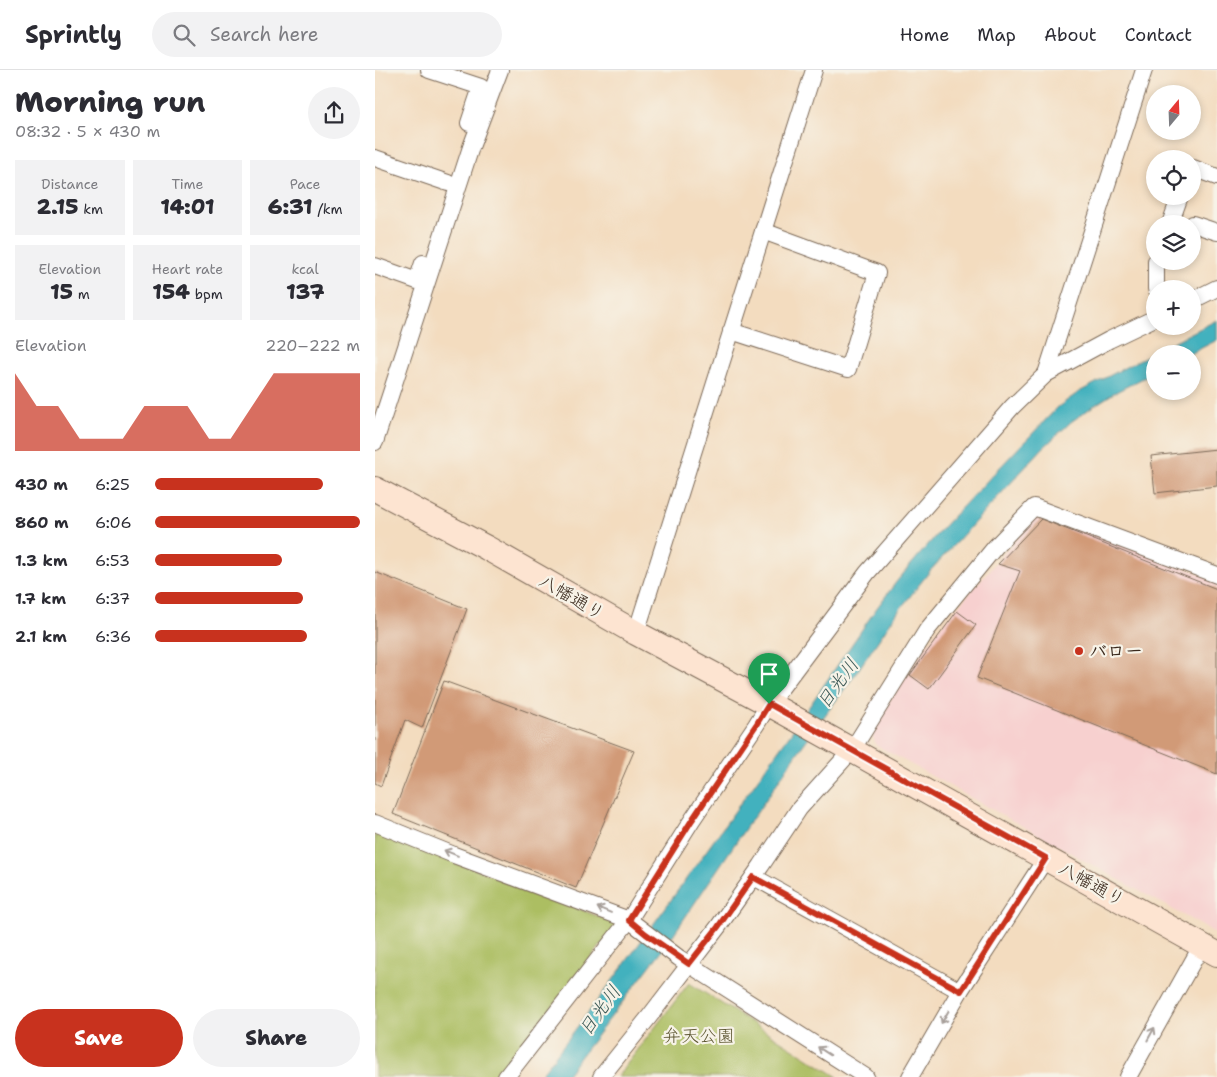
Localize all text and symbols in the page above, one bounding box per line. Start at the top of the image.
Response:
search box [152,12,502,57]
text: Sprintly [25,19,122,51]
icon: search [170,21,198,49]
text: Search here [210,22,319,47]
text: Home [900,23,949,47]
text: Map [977,23,1016,47]
text: About [1044,23,1097,47]
text: Contact [1125,23,1192,47]
text: Morning run [15,83,205,121]
north arrow [1146,85,1201,140]
map controls [1146,85,1201,400]
button: share [308,87,360,139]
text: 08:32 · 5 × 430 m [15,121,160,142]
button: locate [1146,150,1201,205]
text: Distance [41,175,99,193]
text: Time [171,175,204,193]
text: Pace [290,175,321,193]
text: 2.15 [36,193,79,221]
text: 14:01 [160,193,215,221]
text: 6:31 [268,193,313,221]
text: km [79,200,103,218]
text: /km [313,200,342,218]
button: layers [1146,215,1201,270]
text: Elevation [38,260,101,278]
text: Heart rate [152,260,223,278]
text: kcal [292,260,319,278]
text: 15 [50,278,73,306]
text: 154 [152,278,190,306]
text: 137 [286,278,324,306]
button: + [1146,280,1201,335]
text: m [73,285,90,303]
text: bpm [190,285,223,303]
text: Elevation [15,335,87,356]
text: 220–222 m [265,335,360,356]
button: − [1146,345,1201,400]
text: 430 m [15,474,68,495]
text: 6:25 [95,474,130,495]
text: 860 m [15,512,69,533]
text: 6:06 [95,512,132,533]
text: 1.3 km [15,550,68,571]
text: 6:53 [95,550,130,571]
street label: 八幡通り [535,569,609,625]
text: 1.7 km [15,588,66,609]
text: 6:37 [95,588,130,609]
text: 2.1 km [15,626,67,647]
text: 6:36 [95,626,131,647]
place label: バロー [1089,639,1143,663]
marker: バロー [1073,645,1085,657]
pin [748,653,790,704]
water label: 日光川 [811,653,864,714]
icon: arrive [755,660,783,688]
one-way arrow [444,848,459,858]
street label: 八幡通り [1055,856,1129,912]
one-way arrow [596,905,611,914]
water label: 日光川 [573,980,626,1041]
button: Save [15,1009,183,1067]
button: Share [193,1009,360,1067]
one-way arrow [940,1010,950,1024]
park label: 弁天公園 [663,1024,735,1048]
one-way arrow [1147,1028,1157,1042]
one-way arrow [818,1046,832,1056]

